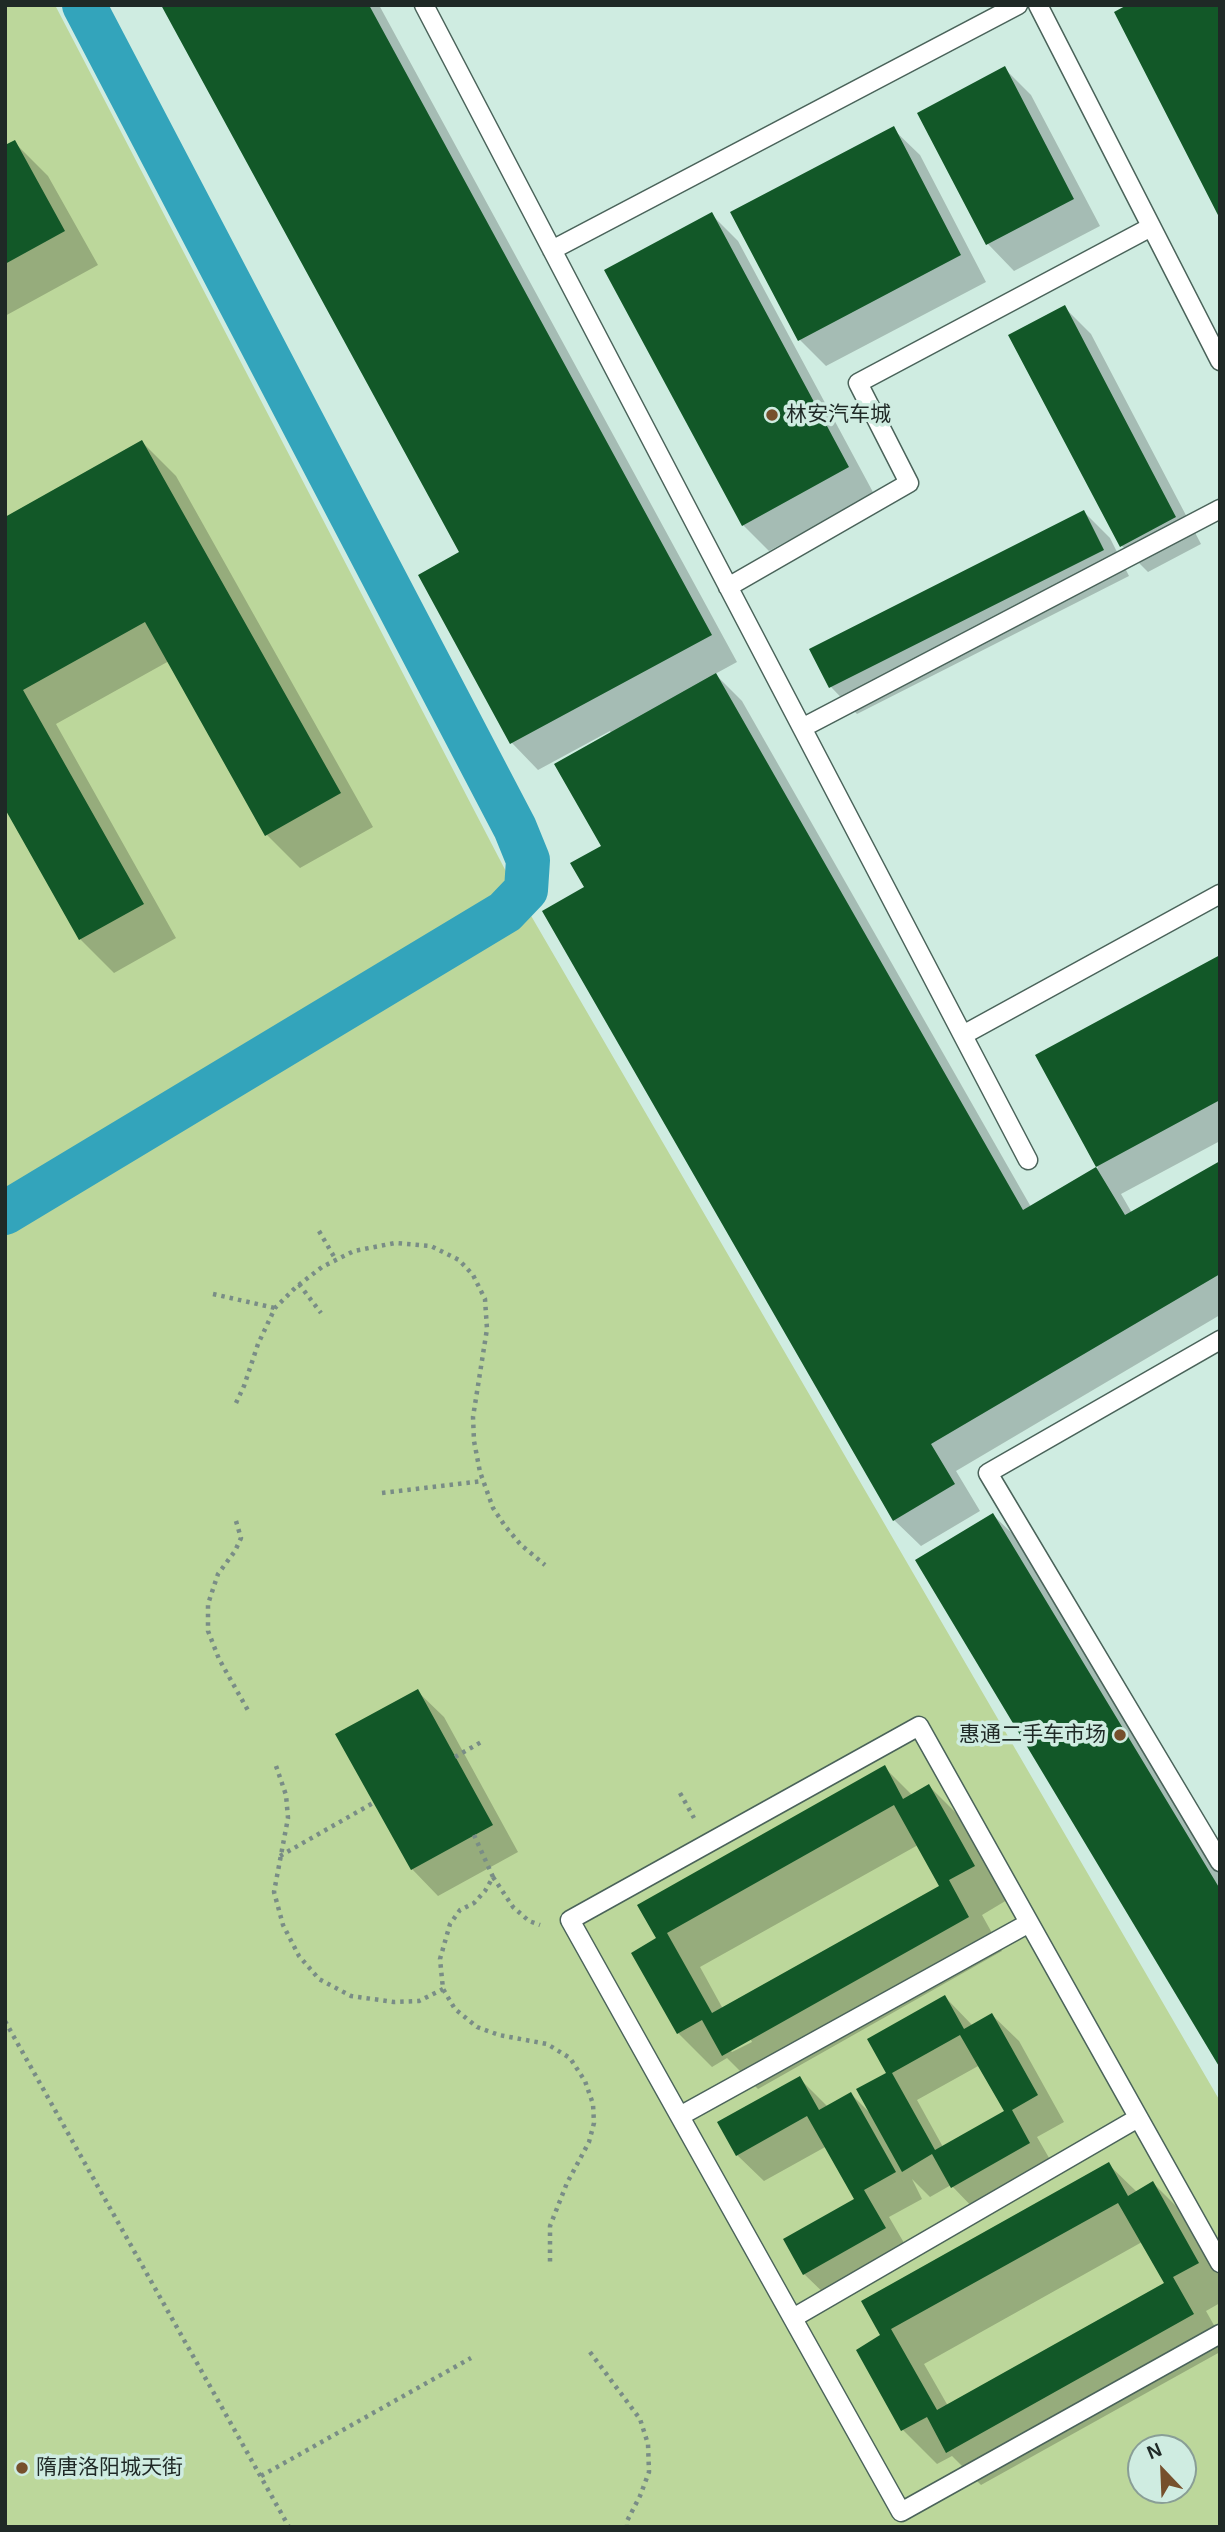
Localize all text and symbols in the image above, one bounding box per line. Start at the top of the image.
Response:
place label: 林安汽车城 [786,402,891,428]
marker: 林安汽车城 [764,407,780,423]
place label: 惠通二手车市场 [959,1722,1106,1748]
marker: 惠通二手车市场 [1112,1727,1128,1743]
north arrow [1127,2434,1197,2504]
text: N [1144,2439,1165,2463]
place label: 隋唐洛阳城天街 [36,2455,183,2481]
marker: 隋唐洛阳城天街 [14,2460,30,2476]

